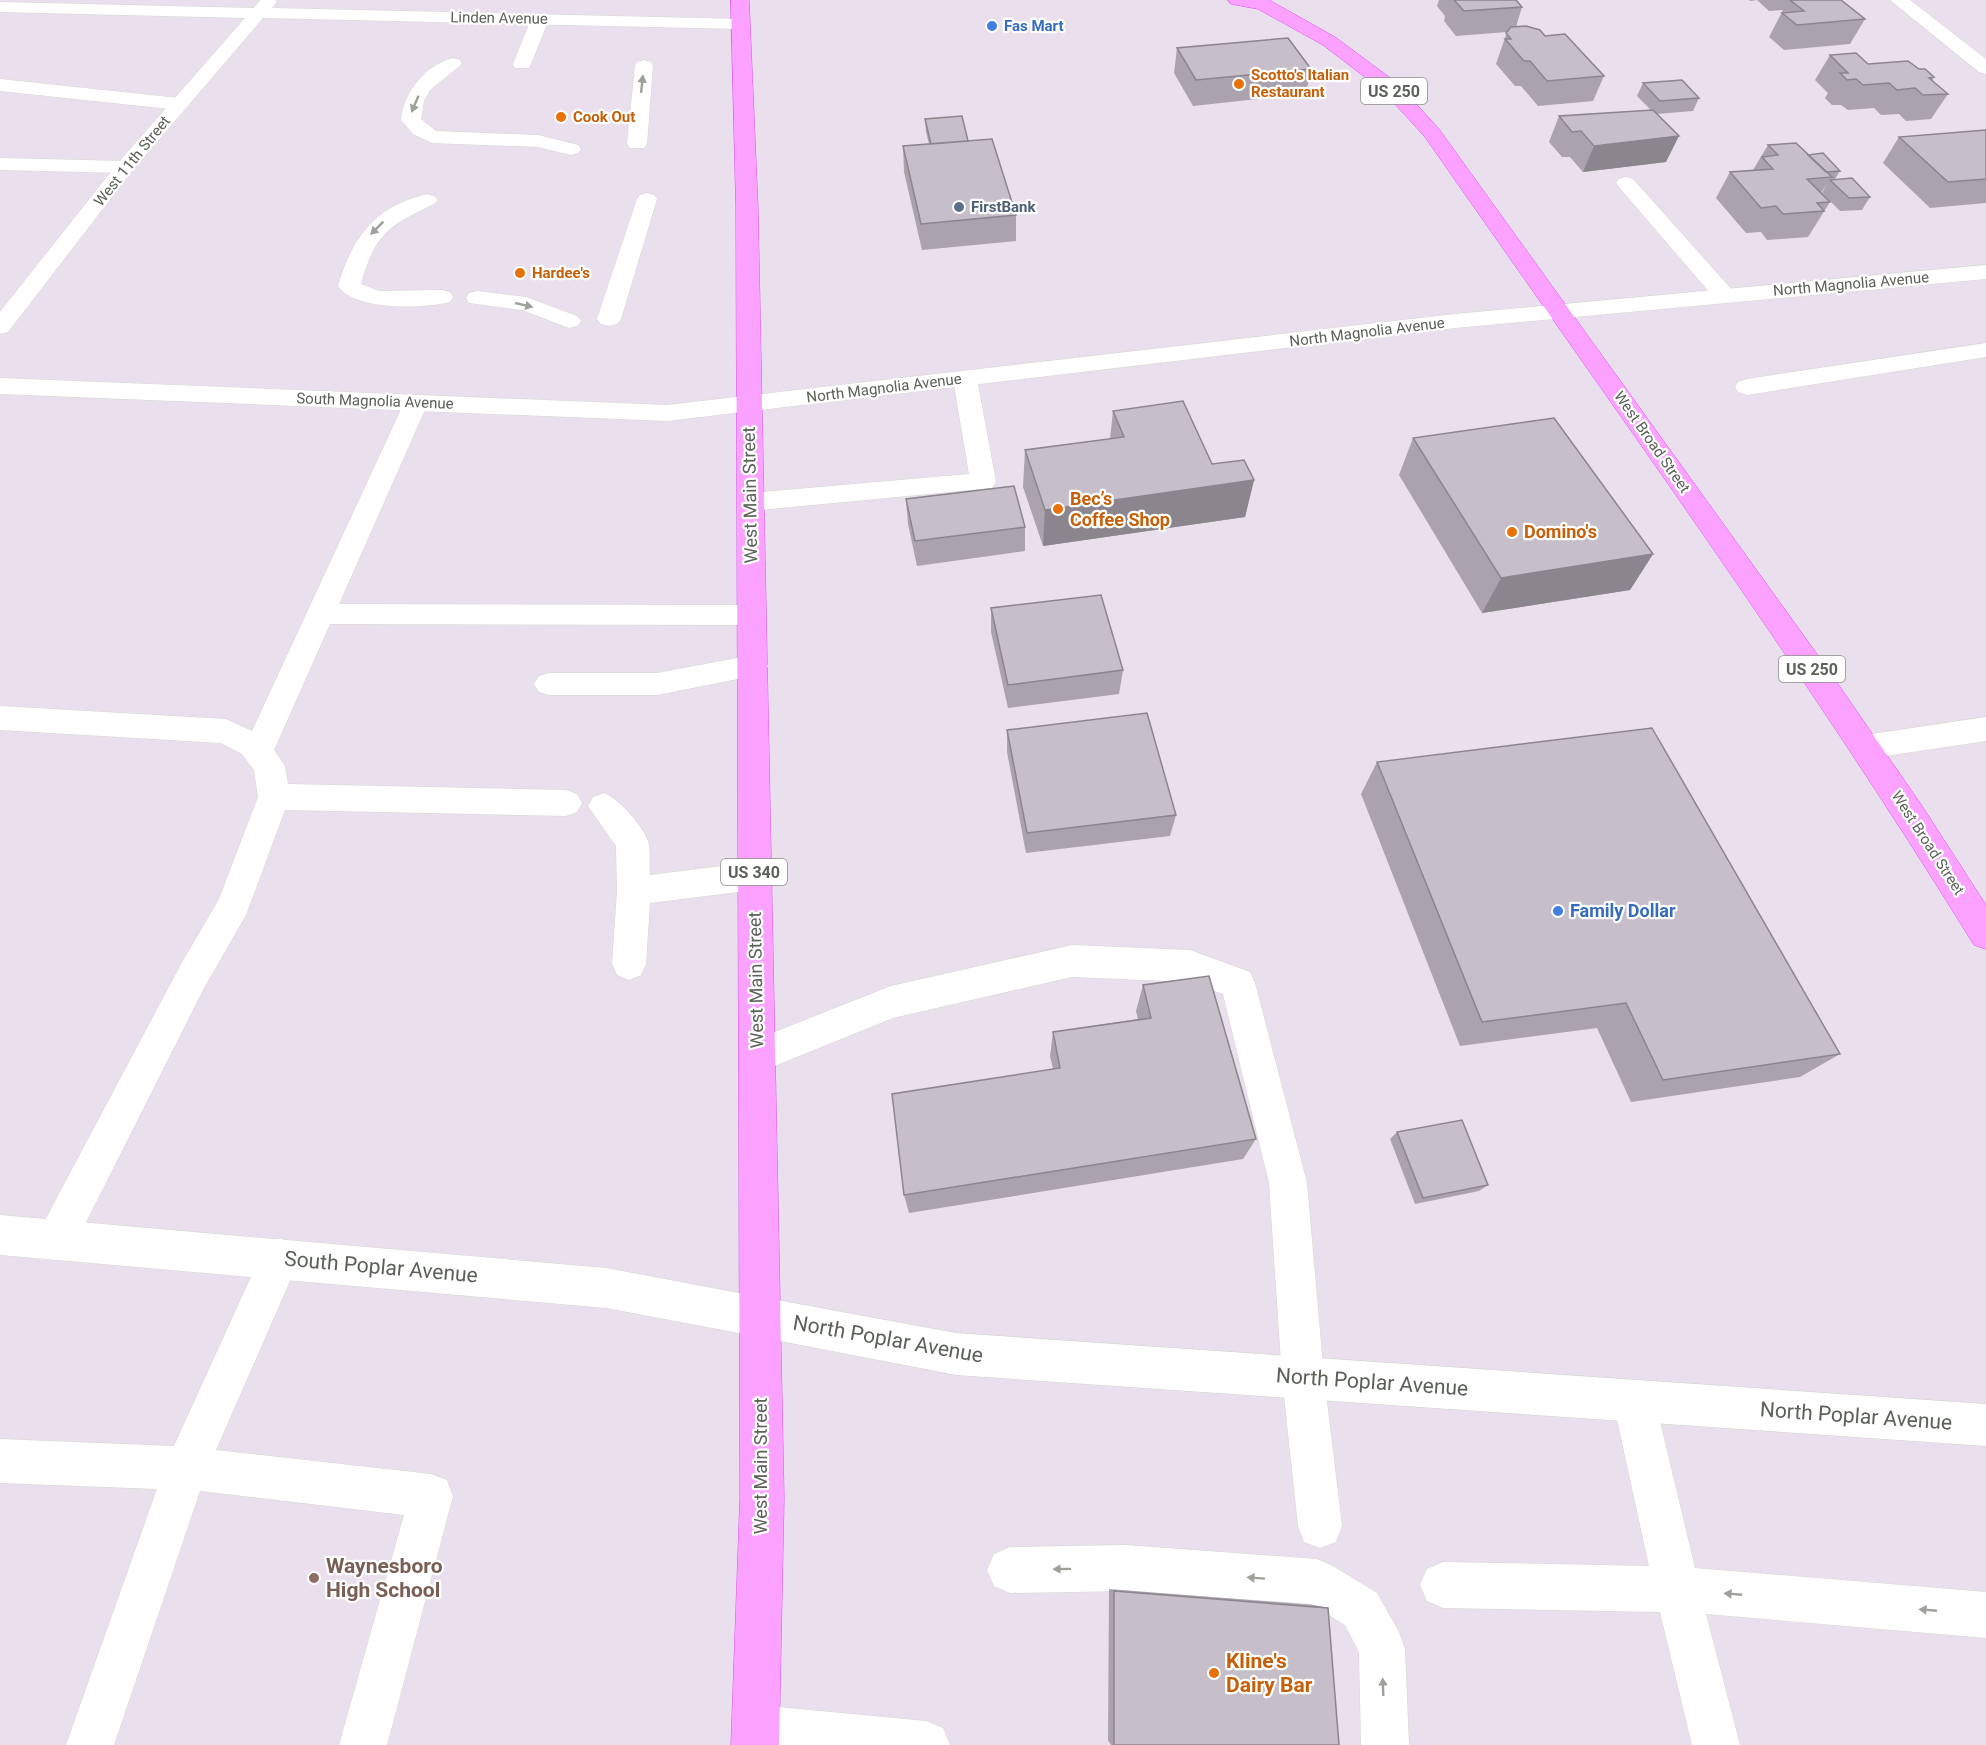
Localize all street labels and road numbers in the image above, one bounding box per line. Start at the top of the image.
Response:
street label: Linden Avenue [450,8,548,28]
road number: US 250 [1361,78,1427,104]
street label: West 11th Street [90,112,174,210]
street label: North Magnolia Avenue [1772,268,1930,300]
street label: North Magnolia Avenue [1288,314,1446,350]
street label: North Magnolia Avenue [805,370,963,406]
street label: West Broad Street [1610,388,1694,496]
street label: South Magnolia Avenue [296,389,454,413]
street label: West Main Street [738,426,761,564]
road number: US 250 [1779,656,1845,682]
street label: West Broad Street [1888,788,1968,898]
road number: US 340 [721,859,787,885]
street label: West Main Street [744,911,767,1049]
street label: South Poplar Avenue [283,1247,479,1287]
street label: North Poplar Avenue [791,1310,985,1368]
street label: North Poplar Avenue [1275,1363,1469,1401]
street label: North Poplar Avenue [1759,1397,1953,1435]
street label: West Main Street [750,1398,771,1534]

